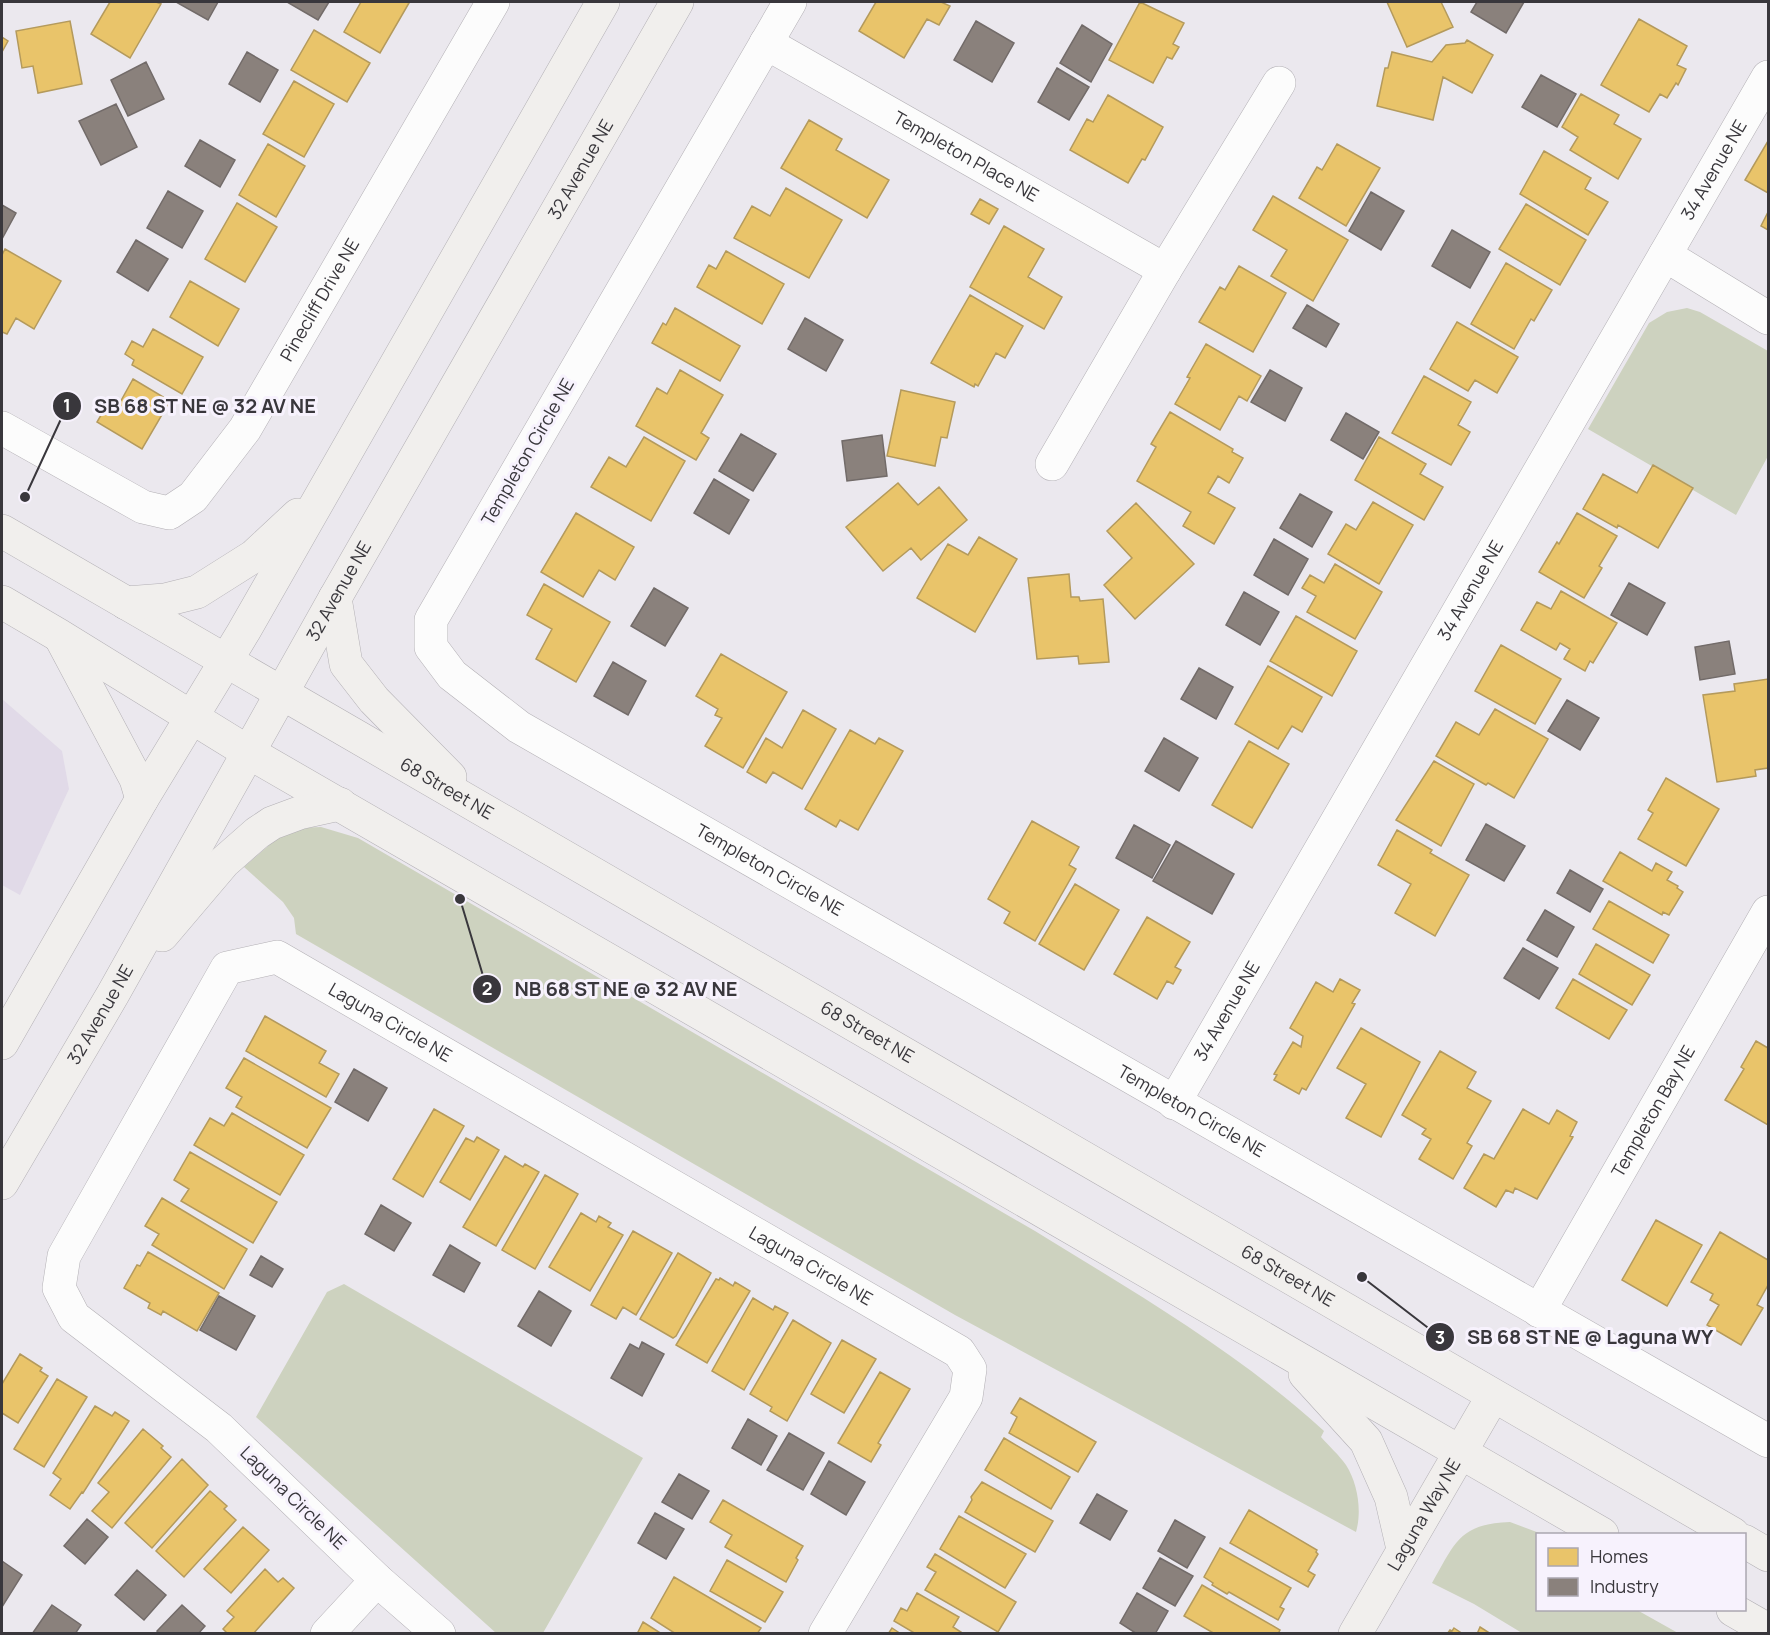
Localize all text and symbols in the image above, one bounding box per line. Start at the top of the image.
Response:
street label: Templeton Place NE [889,105,1043,207]
street label: 32 Avenue NE [542,115,618,224]
street label: 34 Avenue NE [1675,115,1752,224]
street label: Pinecliff Drive NE [274,234,364,365]
street label: Templeton Circle NE [475,374,579,529]
callout: SB 68 ST NE @ 32 AV NE [52,387,328,425]
text: SB 68 ST NE @ 32 AV NE [94,392,316,419]
text: 1 [63,393,71,417]
street label: 32 Avenue NE [300,536,376,645]
street label: 34 Avenue NE [1431,536,1508,645]
street label: 68 Street NE [396,751,498,824]
street label: Templeton Circle NE [692,818,848,921]
street label: 34 Avenue NE [1188,956,1265,1065]
street label: 32 Avenue NE [61,960,138,1069]
callout: NB 68 ST NE @ 32 AV NE [472,970,749,1008]
text: NB 68 ST NE @ 32 AV NE [514,975,738,1002]
street label: Laguna Circle NE [325,976,457,1067]
text: 2 [482,976,492,1000]
street label: 68 Street NE [817,995,919,1068]
street label: Templeton Bay NE [1605,1041,1700,1181]
street label: Templeton Circle NE [1114,1059,1270,1162]
street label: Laguna Circle NE [745,1220,877,1310]
street label: 68 Street NE [1237,1239,1339,1312]
callout: SB 68 ST NE @ Laguna WY [1425,1318,1725,1356]
text: SB 68 ST NE @ Laguna WY [1467,1323,1714,1350]
text: 3 [1435,1325,1445,1349]
street label: Laguna Circle NE [235,1440,352,1554]
street label: Laguna Way NE [1381,1454,1465,1575]
legend [1536,1533,1746,1611]
text: Homes [1590,1544,1648,1568]
text: Industry [1590,1574,1659,1598]

